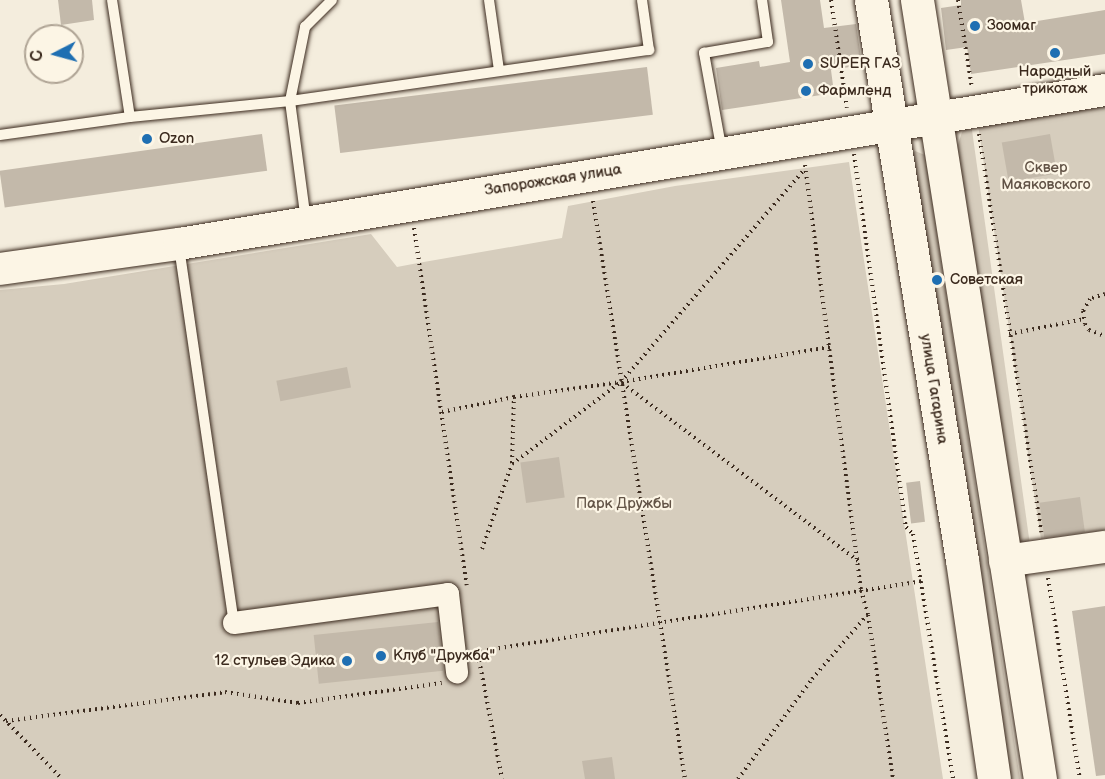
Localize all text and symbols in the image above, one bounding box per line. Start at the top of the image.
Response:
place label: Зоомаг [987,17,1036,35]
marker: Зоомаг [968,19,982,33]
north arrow [24,24,84,84]
marker: Народный трикотаж [1048,46,1062,60]
text: С [28,49,48,62]
place label: SUPER ГАЗ [820,55,900,73]
marker: SUPER ГАЗ [801,57,815,71]
place label: Народный трикотаж [1019,62,1091,97]
place label: Фармленд [818,82,891,100]
marker: Фармленд [799,84,813,98]
place label: Ozon [159,130,194,148]
marker: Ozon [140,132,154,146]
park label: Сквер Маяковского [1001,158,1091,193]
street label: Запорожская улица [483,160,623,200]
marker: Советская [928,271,946,289]
place label: Советская [950,271,1023,289]
street label: улица Гагарина [916,333,952,445]
park label: Парк Дружбы [576,495,672,513]
place label: Клуб "Дружба" [393,647,495,665]
marker: Клуб "Дружба" [374,649,388,663]
place label: 12 стульев Эдика [215,652,335,670]
marker: 12 стульев Эдика [340,654,354,668]

